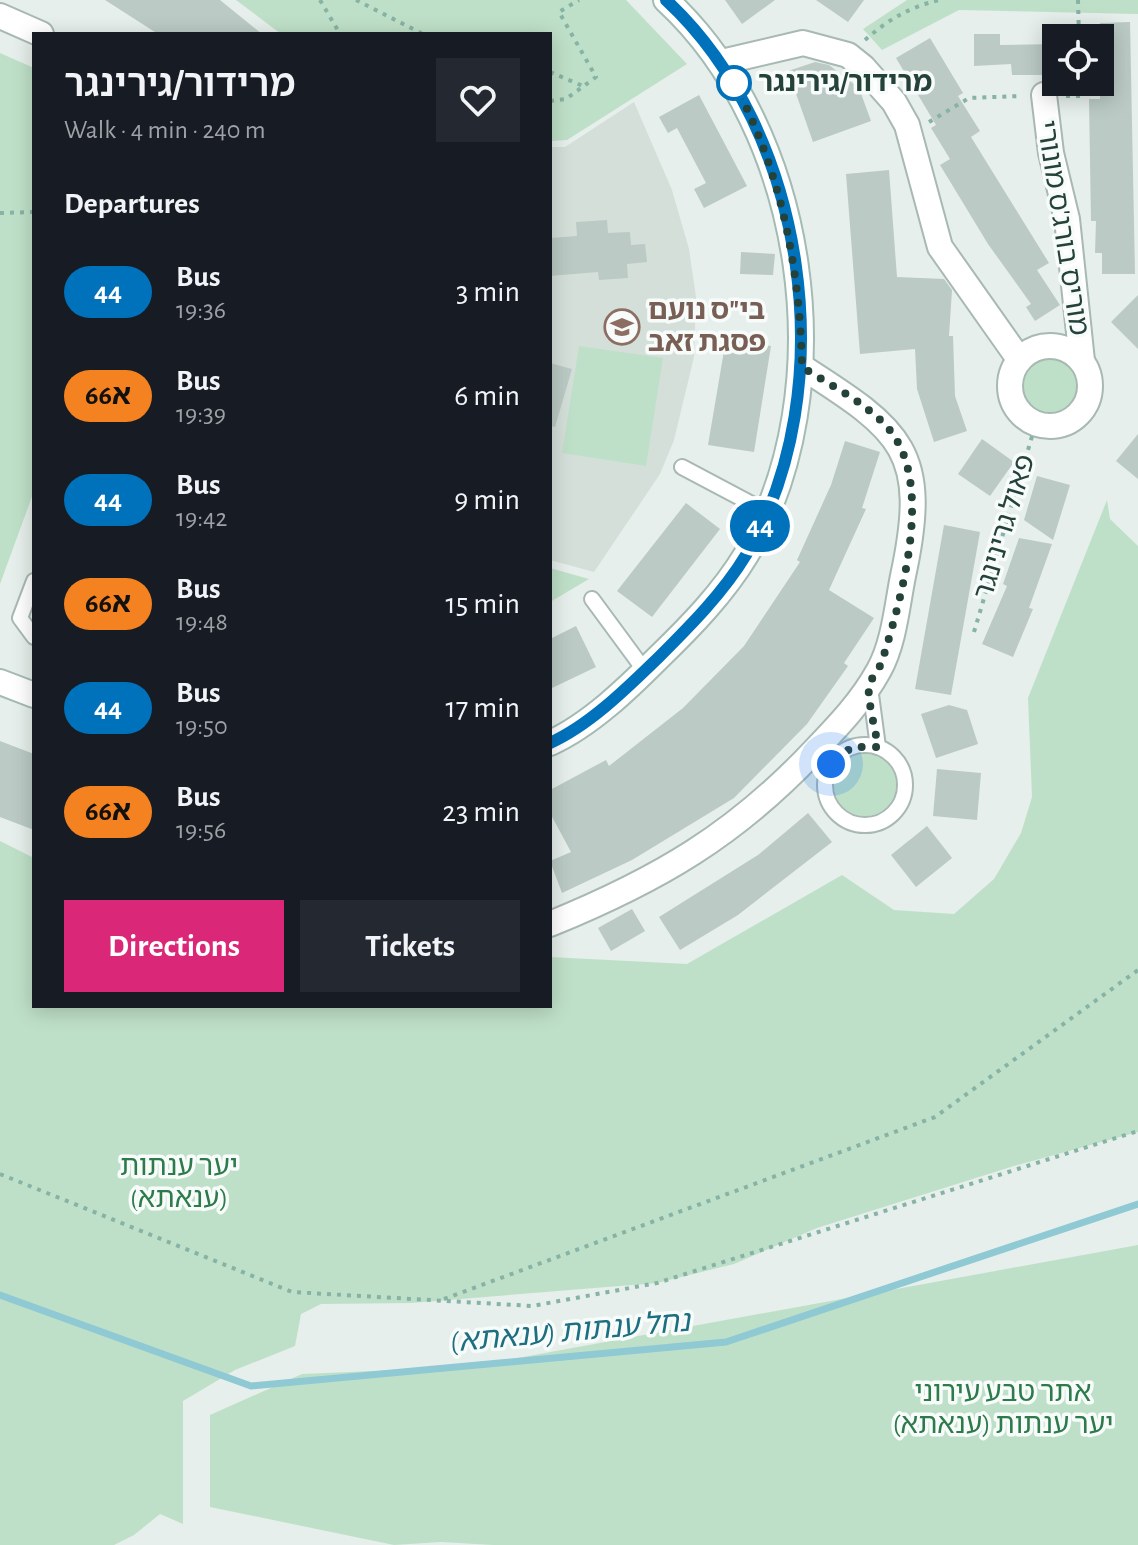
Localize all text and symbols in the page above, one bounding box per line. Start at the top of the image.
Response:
map controls [1042,24,1114,96]
button: locate [1042,24,1114,96]
button: heart [436,58,520,142]
text: מרידור/גירינגר [64,66,295,104]
marker: מרידור/גירינגר [717,66,751,100]
place label: מרידור/גירינגר [758,69,932,97]
text: Walk · 4 min · 240 m [64,117,266,143]
street label: מוריס בורג'ס מונורי [1031,119,1093,337]
text: Departures [64,189,200,219]
text: Bus [176,262,221,292]
text: 3 min [456,277,520,307]
text: 44 [94,278,122,306]
text: 19:36 [176,297,226,323]
place label: בי"ס נועם פסגת זאב [648,297,766,357]
school or university icon: בי"ס נועם פסגת זאב [603,308,641,346]
text: Bus [176,366,221,396]
text: 6 min [454,381,520,411]
text: 66א [85,382,131,410]
text: 19:39 [176,401,226,427]
street label: פאול גרינינגר [970,451,1040,603]
text: Bus [176,470,221,500]
text: 9 min [454,485,520,515]
text: 44 [94,486,122,514]
line badge: 44 [724,500,796,552]
text: 19:42 [176,505,227,531]
text: 44 [746,512,774,540]
text: Bus [176,574,221,604]
text: 15 min [445,589,520,619]
text: 66א [85,590,131,618]
text: 19:48 [176,609,228,635]
text: Bus [176,678,221,708]
text: 17 min [445,693,520,723]
text: 44 [94,694,122,722]
text: 19:50 [176,713,228,739]
your location [811,744,851,784]
text: Bus [176,782,221,812]
text: 23 min [442,797,520,827]
text: 66א [85,798,131,826]
text: 19:56 [176,817,226,843]
button: Directions [64,900,284,992]
button: Tickets [300,900,520,992]
park label: יער ענתות (ענאתא) [120,1153,238,1213]
water label: נחל ענתות (ענאתא) [449,1306,694,1357]
park label: אתר טבע עירוני יער ענתות (ענאתא) [892,1379,1114,1439]

